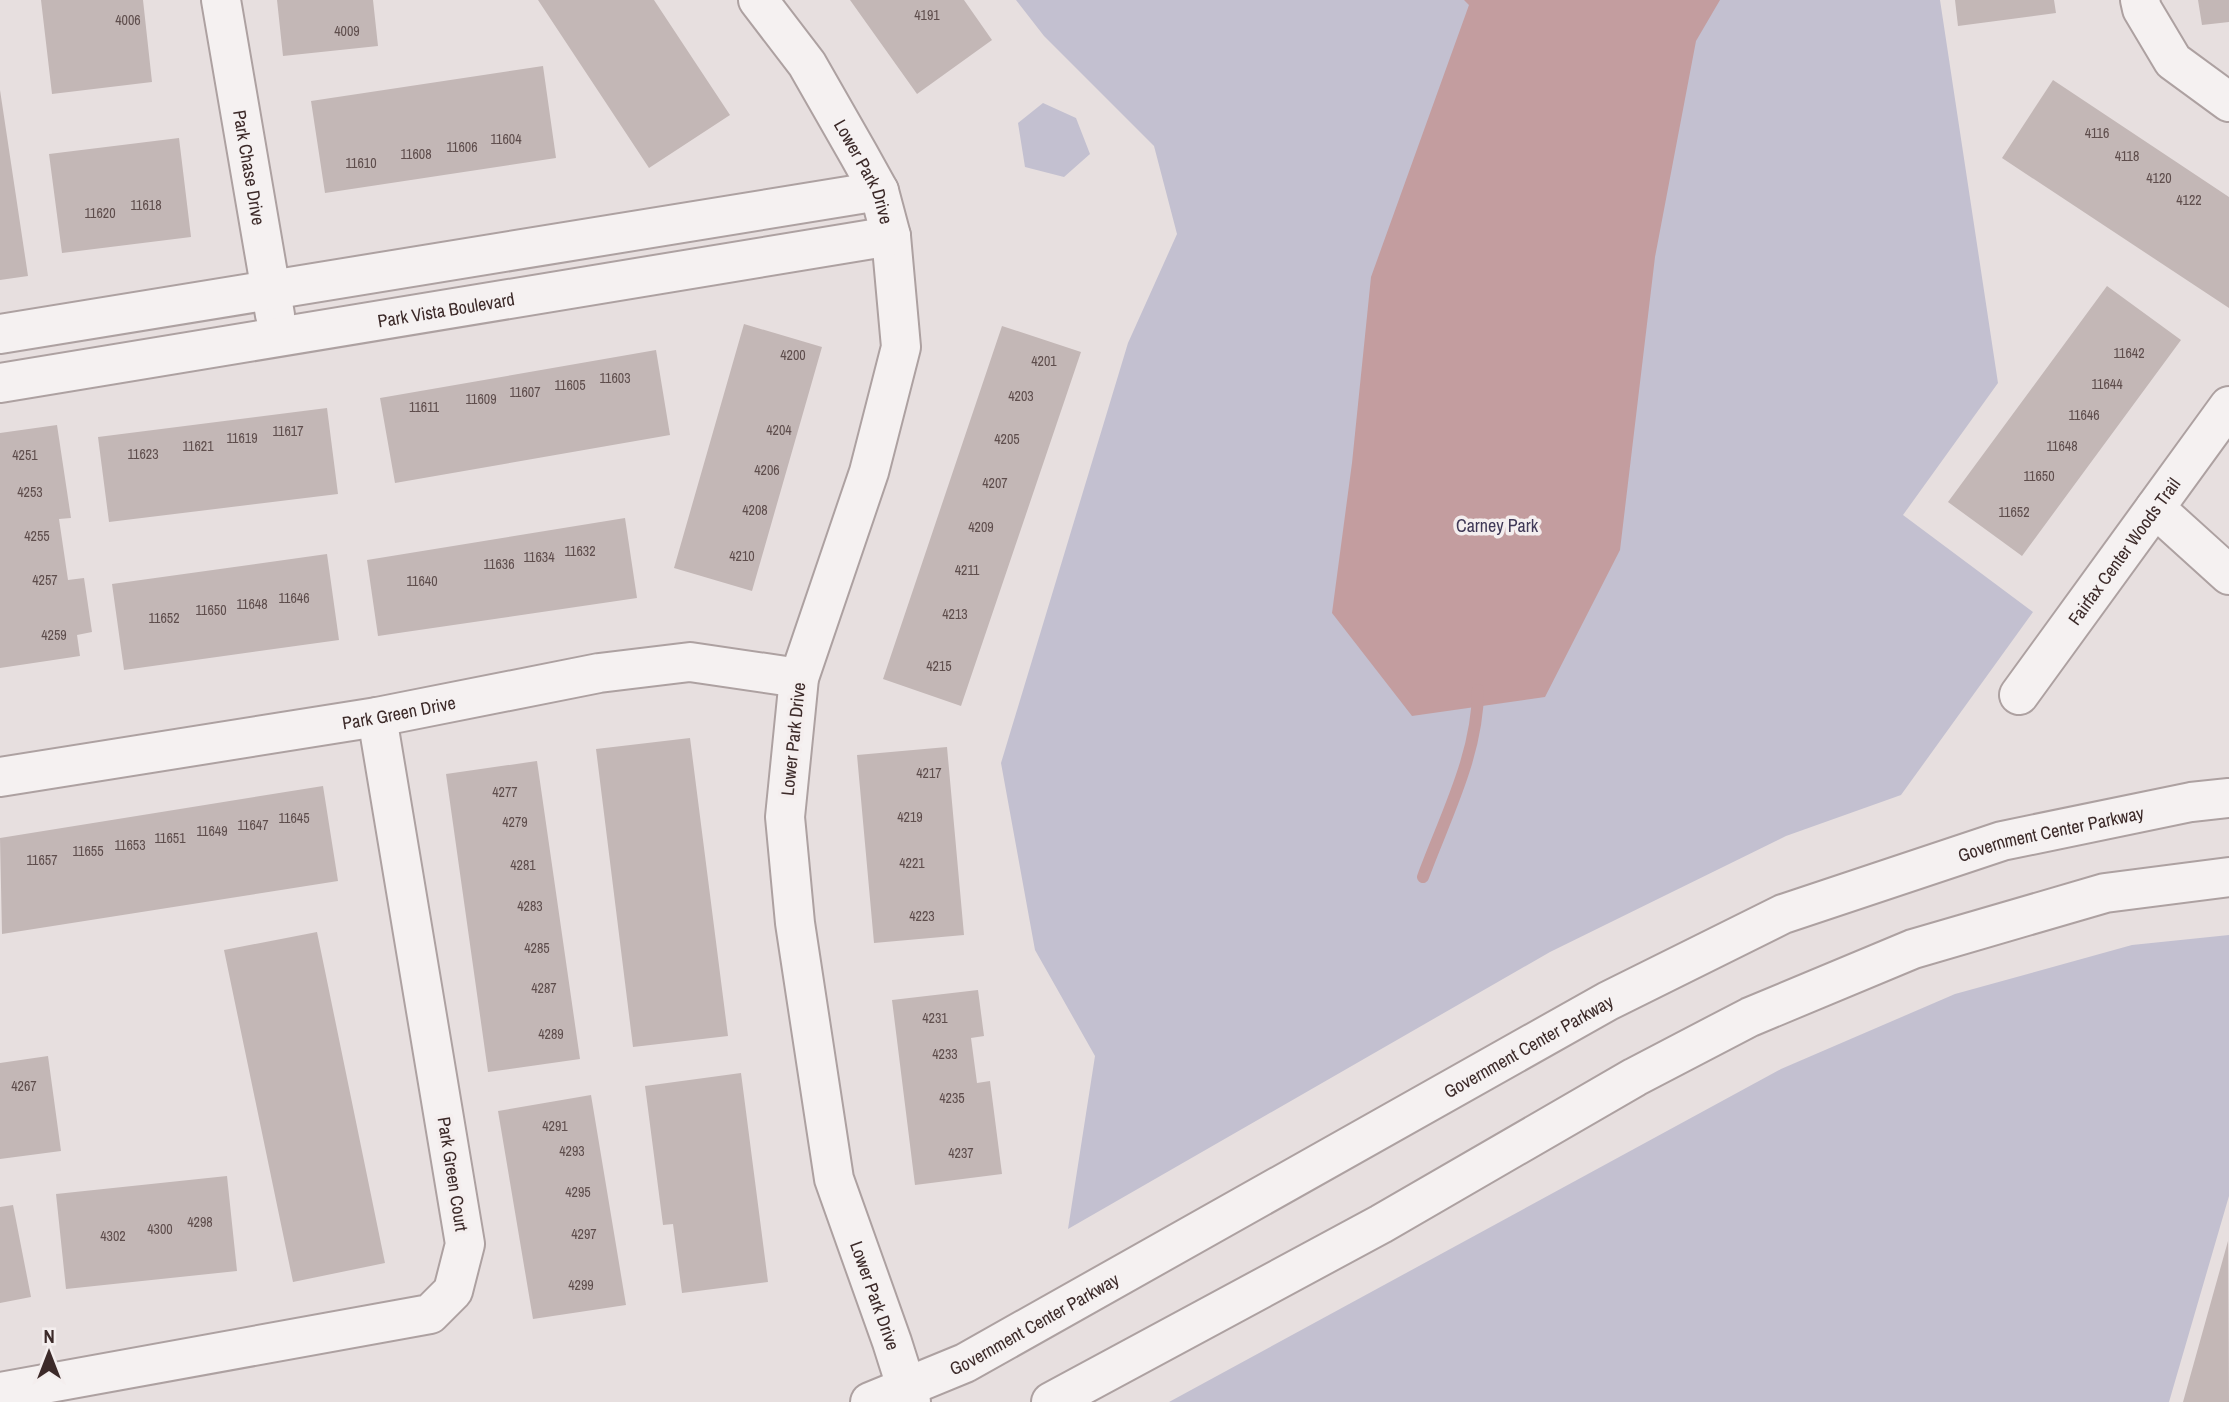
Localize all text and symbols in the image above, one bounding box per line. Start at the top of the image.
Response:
house number: 4191 [914,6,940,24]
house number: 4006 [115,11,141,29]
house number: 4009 [334,22,360,40]
street label: Park Chase Drive [228,108,272,227]
street label: Lower Park Drive [829,115,900,227]
house number: 4116 [2085,124,2109,142]
house number: 11604 [490,130,522,148]
house number: 11606 [446,138,478,156]
house number: 11608 [400,145,432,163]
house number: 4118 [2115,147,2139,165]
house number: 11610 [345,154,377,172]
house number: 4120 [2146,169,2172,187]
house number: 4122 [2176,191,2202,209]
house number: 11618 [130,196,162,214]
house number: 11620 [84,204,116,222]
street label: Park Vista Boulevard [376,286,516,333]
house number: 11642 [2113,344,2145,362]
house number: 4200 [780,346,806,364]
house number: 4201 [1031,352,1057,370]
house number: 11603 [599,369,631,387]
house number: 11644 [2091,375,2123,393]
house number: 11605 [554,376,586,394]
house number: 11607 [509,383,541,401]
house number: 4203 [1008,387,1034,405]
house number: 11609 [465,390,497,408]
house number: 11611 [409,398,440,416]
house number: 11646 [2068,406,2100,424]
house number: 4204 [766,421,792,439]
house number: 11617 [272,422,304,440]
house number: 11619 [226,429,258,447]
house number: 4205 [994,430,1020,448]
house number: 11621 [182,437,214,455]
house number: 11648 [2046,437,2078,455]
house number: 11623 [127,445,159,463]
house number: 4251 [12,446,38,464]
house number: 4206 [754,461,780,479]
house number: 11650 [2023,467,2055,485]
street label: Fairfax Center Woods Trail [2062,472,2186,630]
house number: 4207 [982,474,1008,492]
house number: 4253 [17,483,43,501]
house number: 4208 [742,501,768,519]
house number: 11652 [1998,503,2030,521]
park label: Carney Park [1456,513,1539,538]
house number: 4209 [968,518,994,536]
house number: 4255 [24,527,50,545]
house number: 11632 [564,542,596,560]
house number: 4210 [729,547,755,565]
house number: 11634 [523,548,555,566]
house number: 11636 [483,555,515,573]
house number: 4211 [955,561,980,579]
house number: 4257 [32,571,58,589]
house number: 11640 [406,572,438,590]
house number: 11646 [278,589,310,607]
house number: 11648 [236,595,268,613]
house number: 11650 [195,601,227,619]
house number: 4213 [942,605,968,623]
house number: 11652 [148,609,180,627]
house number: 4259 [41,626,67,644]
house number: 4215 [926,657,952,675]
street label: Lower Park Drive [775,681,811,797]
street label: Park Green Drive [340,689,458,735]
house number: 4217 [916,764,942,782]
house number: 4277 [492,783,518,801]
street label: Government Center Parkway [1954,799,2147,867]
house number: 4219 [897,808,923,826]
house number: 11645 [278,809,310,827]
house number: 4279 [502,813,528,831]
house number: 11647 [237,816,269,834]
house number: 11649 [196,822,228,840]
house number: 11651 [154,829,186,847]
house number: 11653 [114,836,146,854]
house number: 11655 [72,842,104,860]
house number: 11657 [26,851,58,869]
house number: 4221 [899,854,925,872]
house number: 4281 [510,856,536,874]
house number: 4283 [517,897,543,915]
house number: 4223 [909,907,935,925]
house number: 4285 [524,939,550,957]
house number: 4287 [531,979,557,997]
street label: Government Center Parkway [1439,988,1618,1104]
house number: 4231 [922,1009,948,1027]
house number: 4289 [538,1025,564,1043]
house number: 4233 [932,1045,958,1063]
house number: 4267 [11,1077,37,1095]
house number: 4235 [939,1089,965,1107]
street label: Park Green Court [432,1115,474,1233]
house number: 4291 [542,1117,568,1135]
house number: 4293 [559,1142,585,1160]
house number: 4237 [948,1144,974,1162]
house number: 4295 [565,1183,591,1201]
house number: 4298 [187,1213,213,1231]
house number: 4300 [147,1220,173,1238]
house number: 4297 [571,1225,597,1243]
house number: 4302 [100,1227,126,1245]
street label: Lower Park Drive [845,1238,906,1353]
street label: Government Center Parkway [945,1266,1124,1381]
house number: 4299 [568,1276,594,1294]
north arrow [14,1318,84,1388]
text: N [43,1323,55,1349]

